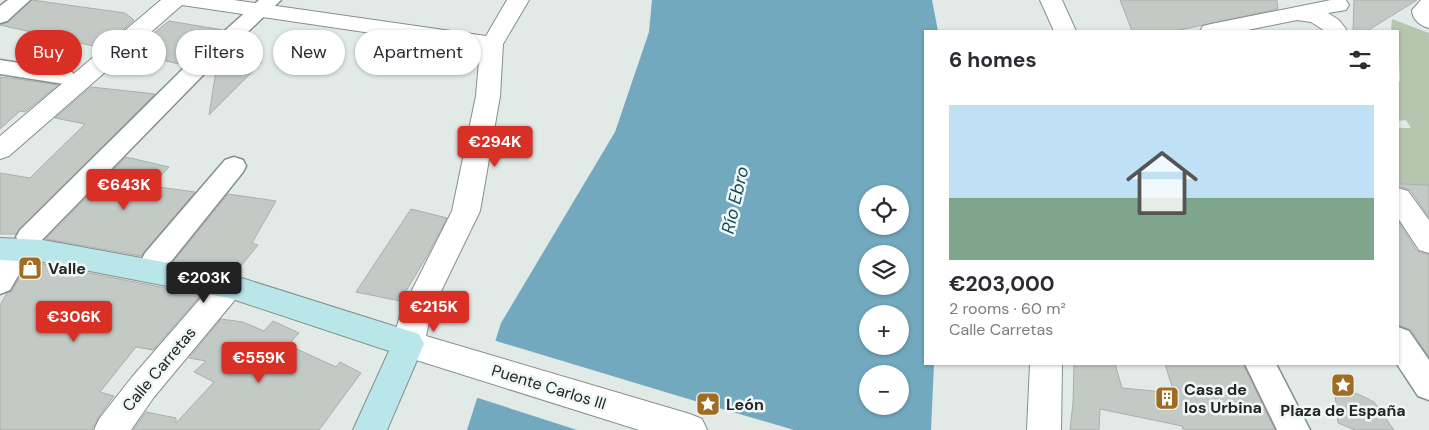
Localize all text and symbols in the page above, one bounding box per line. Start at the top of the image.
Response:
chip: Buy [15,30,82,75]
chip: Rent [92,30,166,75]
chip: Filters [176,30,263,75]
chip: New [273,30,345,75]
chip: Apartment [355,30,481,75]
text: 6 homes [949,46,1037,74]
icon: filters [1346,46,1374,74]
pin: €294K [460,126,530,168]
text: €294K [469,131,521,152]
icon: home [1117,138,1207,228]
water label: Río Ebro [716,164,754,236]
pin: €643K [89,168,159,211]
text: €643K [97,174,151,195]
map controls [859,185,909,415]
button: locate [859,185,909,235]
button: layers [859,245,909,295]
shop icon: Valle [17,255,43,281]
place label: Valle [48,258,86,279]
pin: €203K [169,262,239,304]
text: €203K [177,267,231,288]
text: €203,000 [949,270,1055,298]
pin: €215K [399,290,469,333]
text: €215K [410,296,458,317]
text: 2 rooms · 60 m² [949,298,1066,319]
pin: €306K [39,300,109,343]
button: + [859,305,909,355]
text: €306K [47,306,101,327]
text: Calle Carretas [949,319,1053,340]
street label: Calle Carretas [117,322,201,416]
pin: €559K [224,342,294,384]
text: €559K [233,347,285,368]
street label: Puente Carlos III [489,360,609,414]
button: − [859,365,909,415]
place icon: Plaza de España [1330,372,1356,398]
place label: Casa de los Urbina [1184,379,1262,418]
building icon: Casa de los Urbina [1154,385,1180,411]
place icon: León [695,391,721,417]
place label: León [726,394,764,415]
place label: Plaza de España [1280,400,1406,421]

